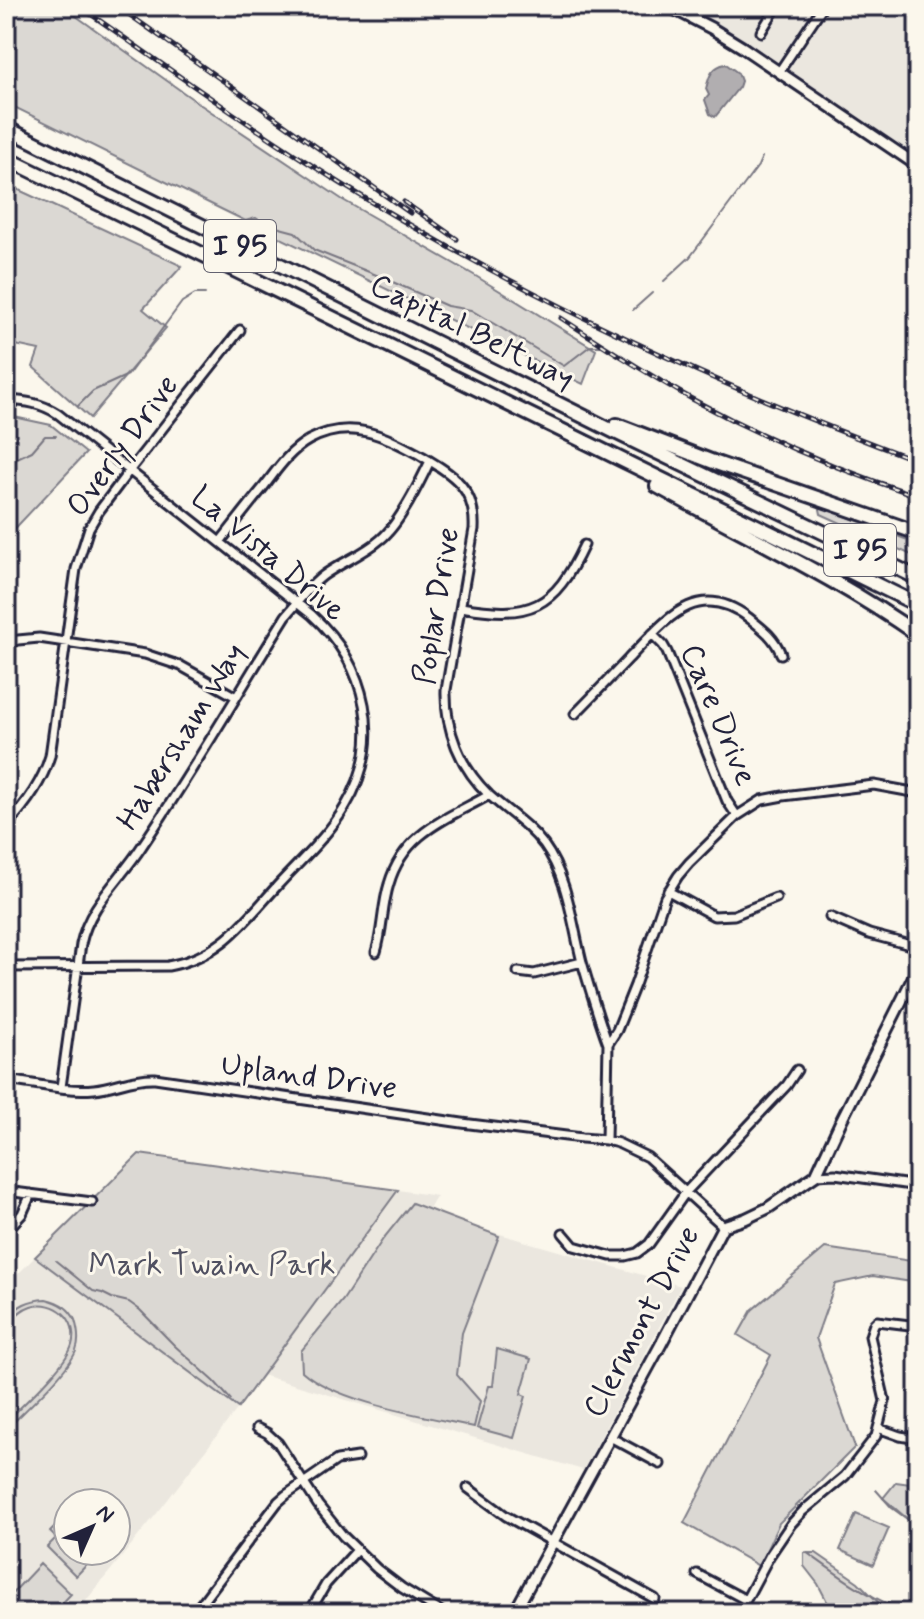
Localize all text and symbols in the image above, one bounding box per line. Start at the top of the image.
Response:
road number: I 95 [204,220,276,272]
street label: Capital Beltway [363,264,581,400]
street label: Overly Drive [57,366,189,526]
street label: La Vista Drive [182,477,354,631]
street label: Poplar Drive [404,524,470,688]
road number: I 95 [824,524,896,576]
street label: Habersham Way [108,635,256,839]
street label: Care Drive [669,638,767,792]
street label: Upland Drive [218,1044,400,1110]
street label: Clermont Drive [574,1219,710,1425]
park label: Mark Twain Park [89,1244,335,1286]
north arrow [52,1487,132,1567]
text: N [90,1499,120,1529]

